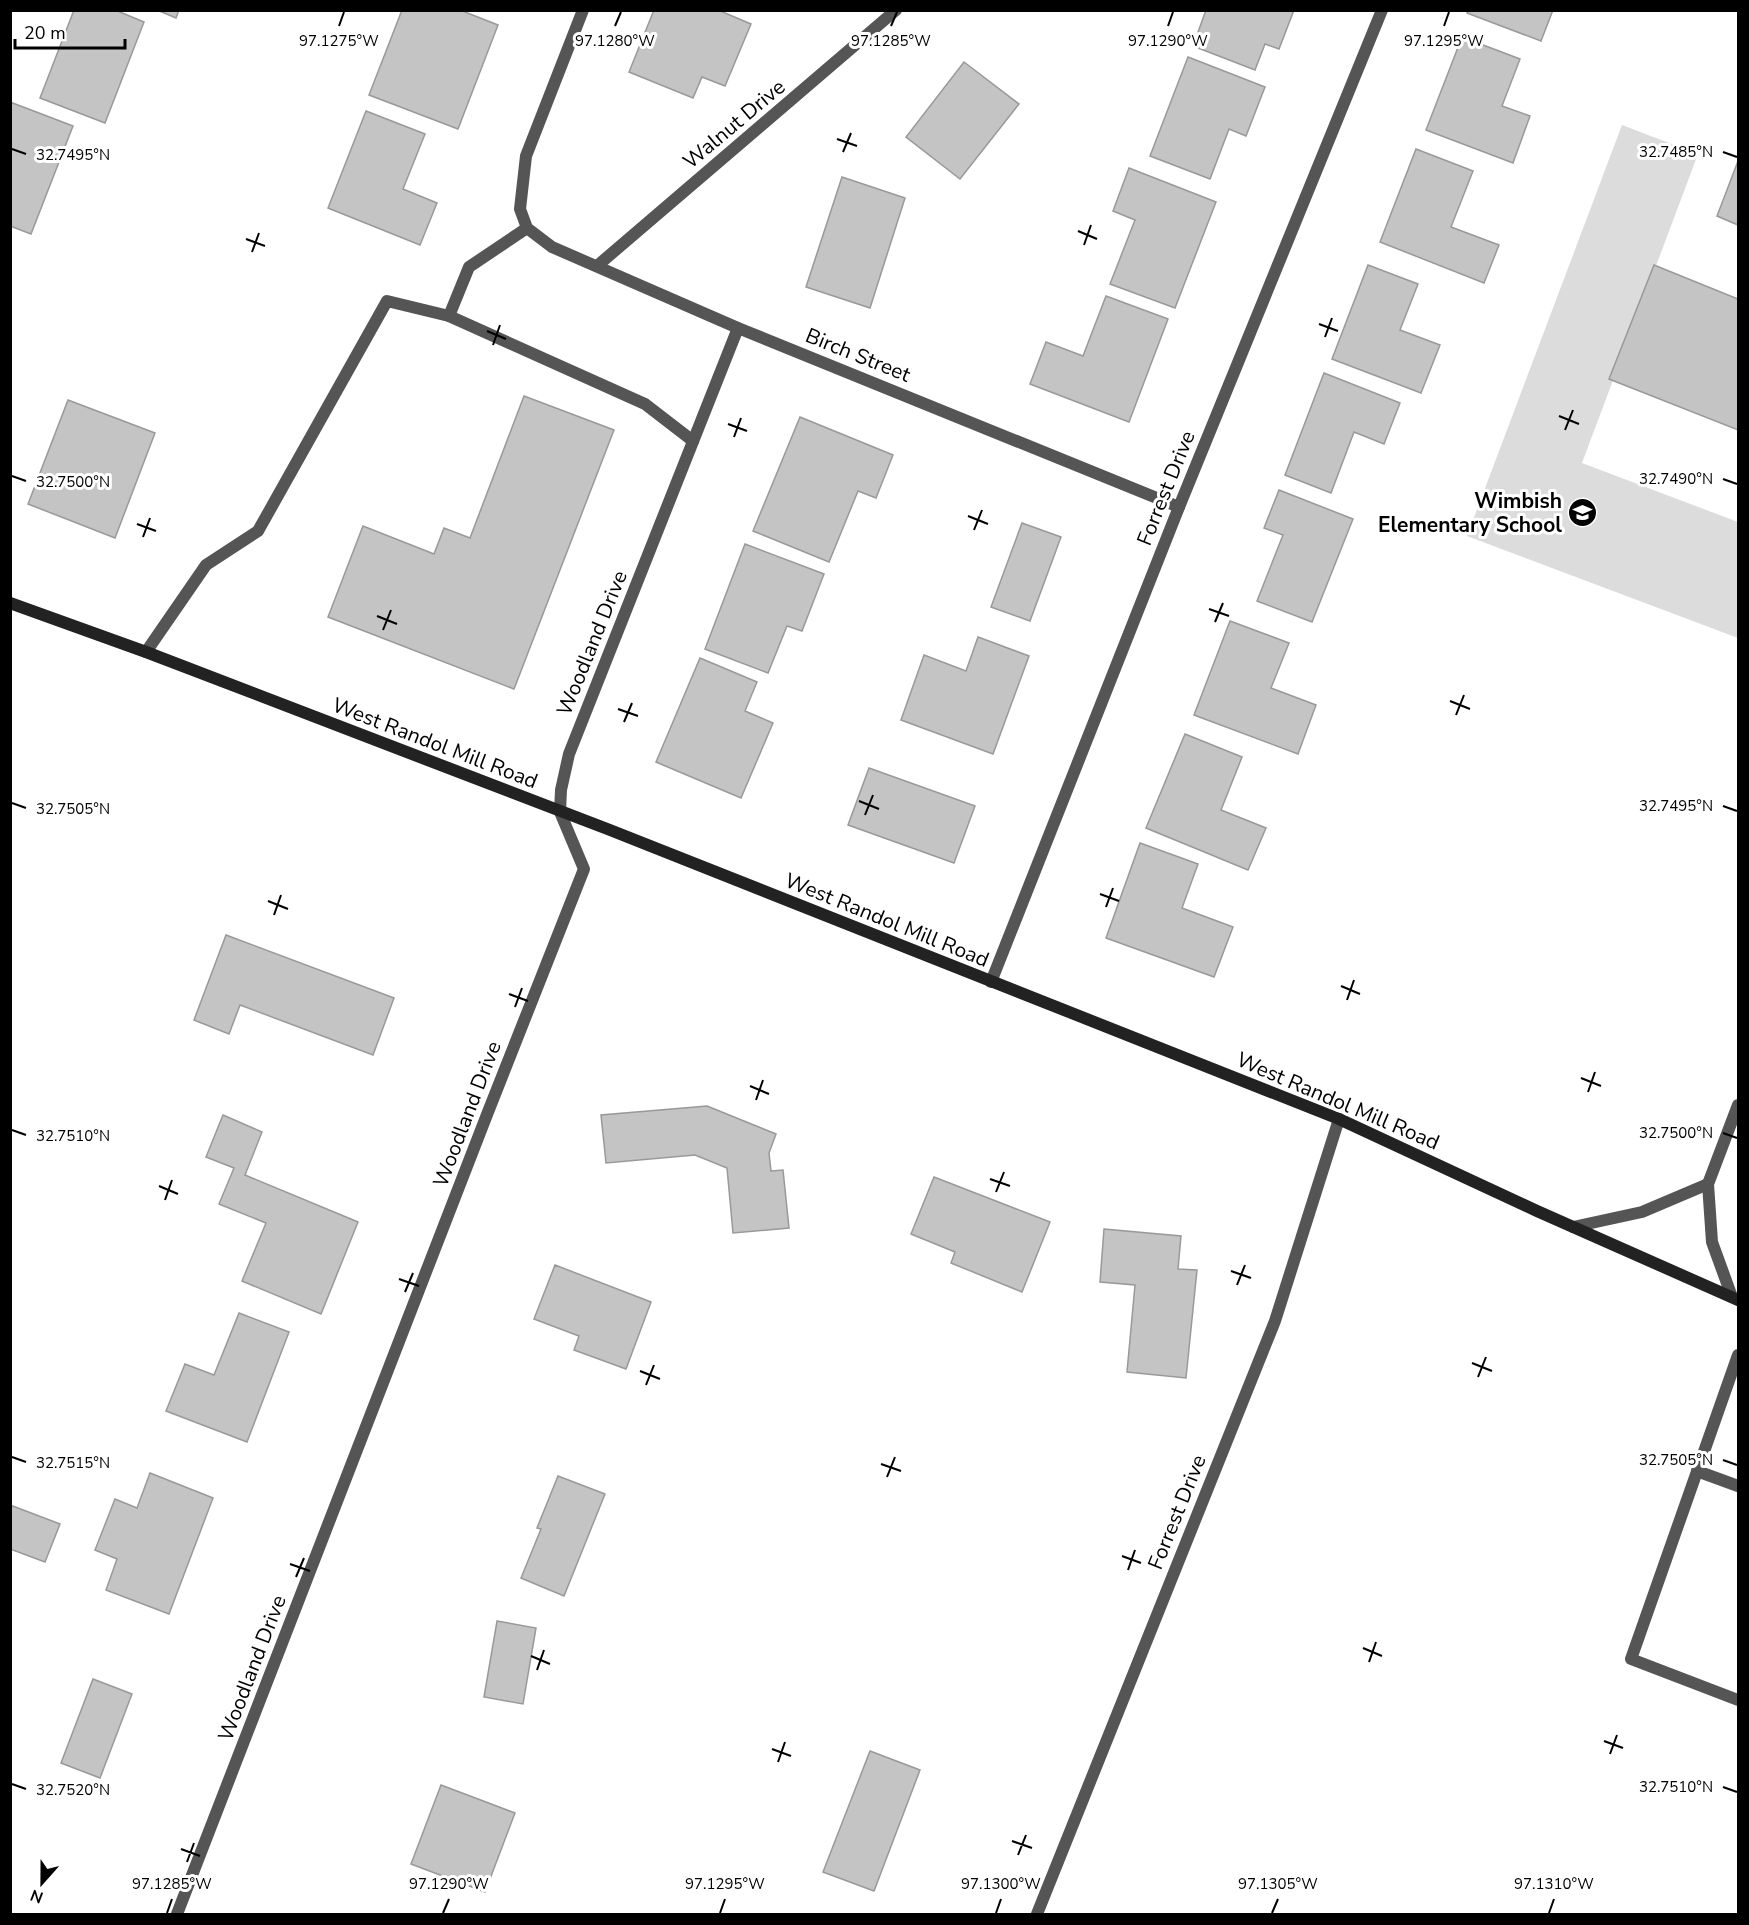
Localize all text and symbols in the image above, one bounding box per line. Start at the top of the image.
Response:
scale bar [15,12,124,50]
text: 20 m [24,21,66,45]
text: 97.1275°W [299,31,379,51]
text: 97.1280°W [575,31,655,51]
text: 97.1285°W [851,31,931,51]
text: 97.1290°W [1128,31,1208,51]
text: 97.1295°W [1404,31,1484,51]
street label: Walnut Drive [677,73,791,175]
text: 32.7485°N [1639,142,1713,162]
text: 32.7495°N [36,145,110,165]
street label: Birch Street [801,321,915,389]
street label: Forrest Drive [1130,426,1202,550]
text: 32.7490°N [1639,469,1713,489]
text: 32.7500°N [36,472,110,492]
place label: Wimbish Elementary School [1378,487,1562,539]
school or university icon: Wimbish Elementary School [1567,497,1599,529]
street label: Woodland Drive [550,566,634,720]
street label: West Randol Mill Road [328,691,542,795]
text: 32.7495°N [1639,796,1713,816]
text: 32.7505°N [36,799,110,819]
street label: West Randol Mill Road [781,866,993,974]
street label: Woodland Drive [426,1037,508,1191]
street label: West Randol Mill Road [1232,1046,1444,1156]
text: 32.7500°N [1639,1123,1713,1143]
text: 32.7510°N [36,1126,110,1146]
street label: Forrest Drive [1141,1450,1213,1574]
text: 32.7505°N [1639,1450,1713,1470]
text: 32.7515°N [36,1453,110,1473]
street label: Woodland Drive [211,1591,293,1745]
text: 32.7510°N [1639,1777,1713,1797]
text: 32.7520°N [36,1780,110,1800]
north arrow [12,1853,72,1913]
text: 97.1285°W [132,1874,212,1894]
text: 97.1290°W [409,1874,489,1894]
text: 97.1295°W [685,1874,765,1894]
text: 97.1300°W [961,1874,1041,1894]
text: 97.1305°W [1238,1874,1318,1894]
text: 97.1310°W [1514,1874,1594,1894]
text: N [27,1884,47,1908]

